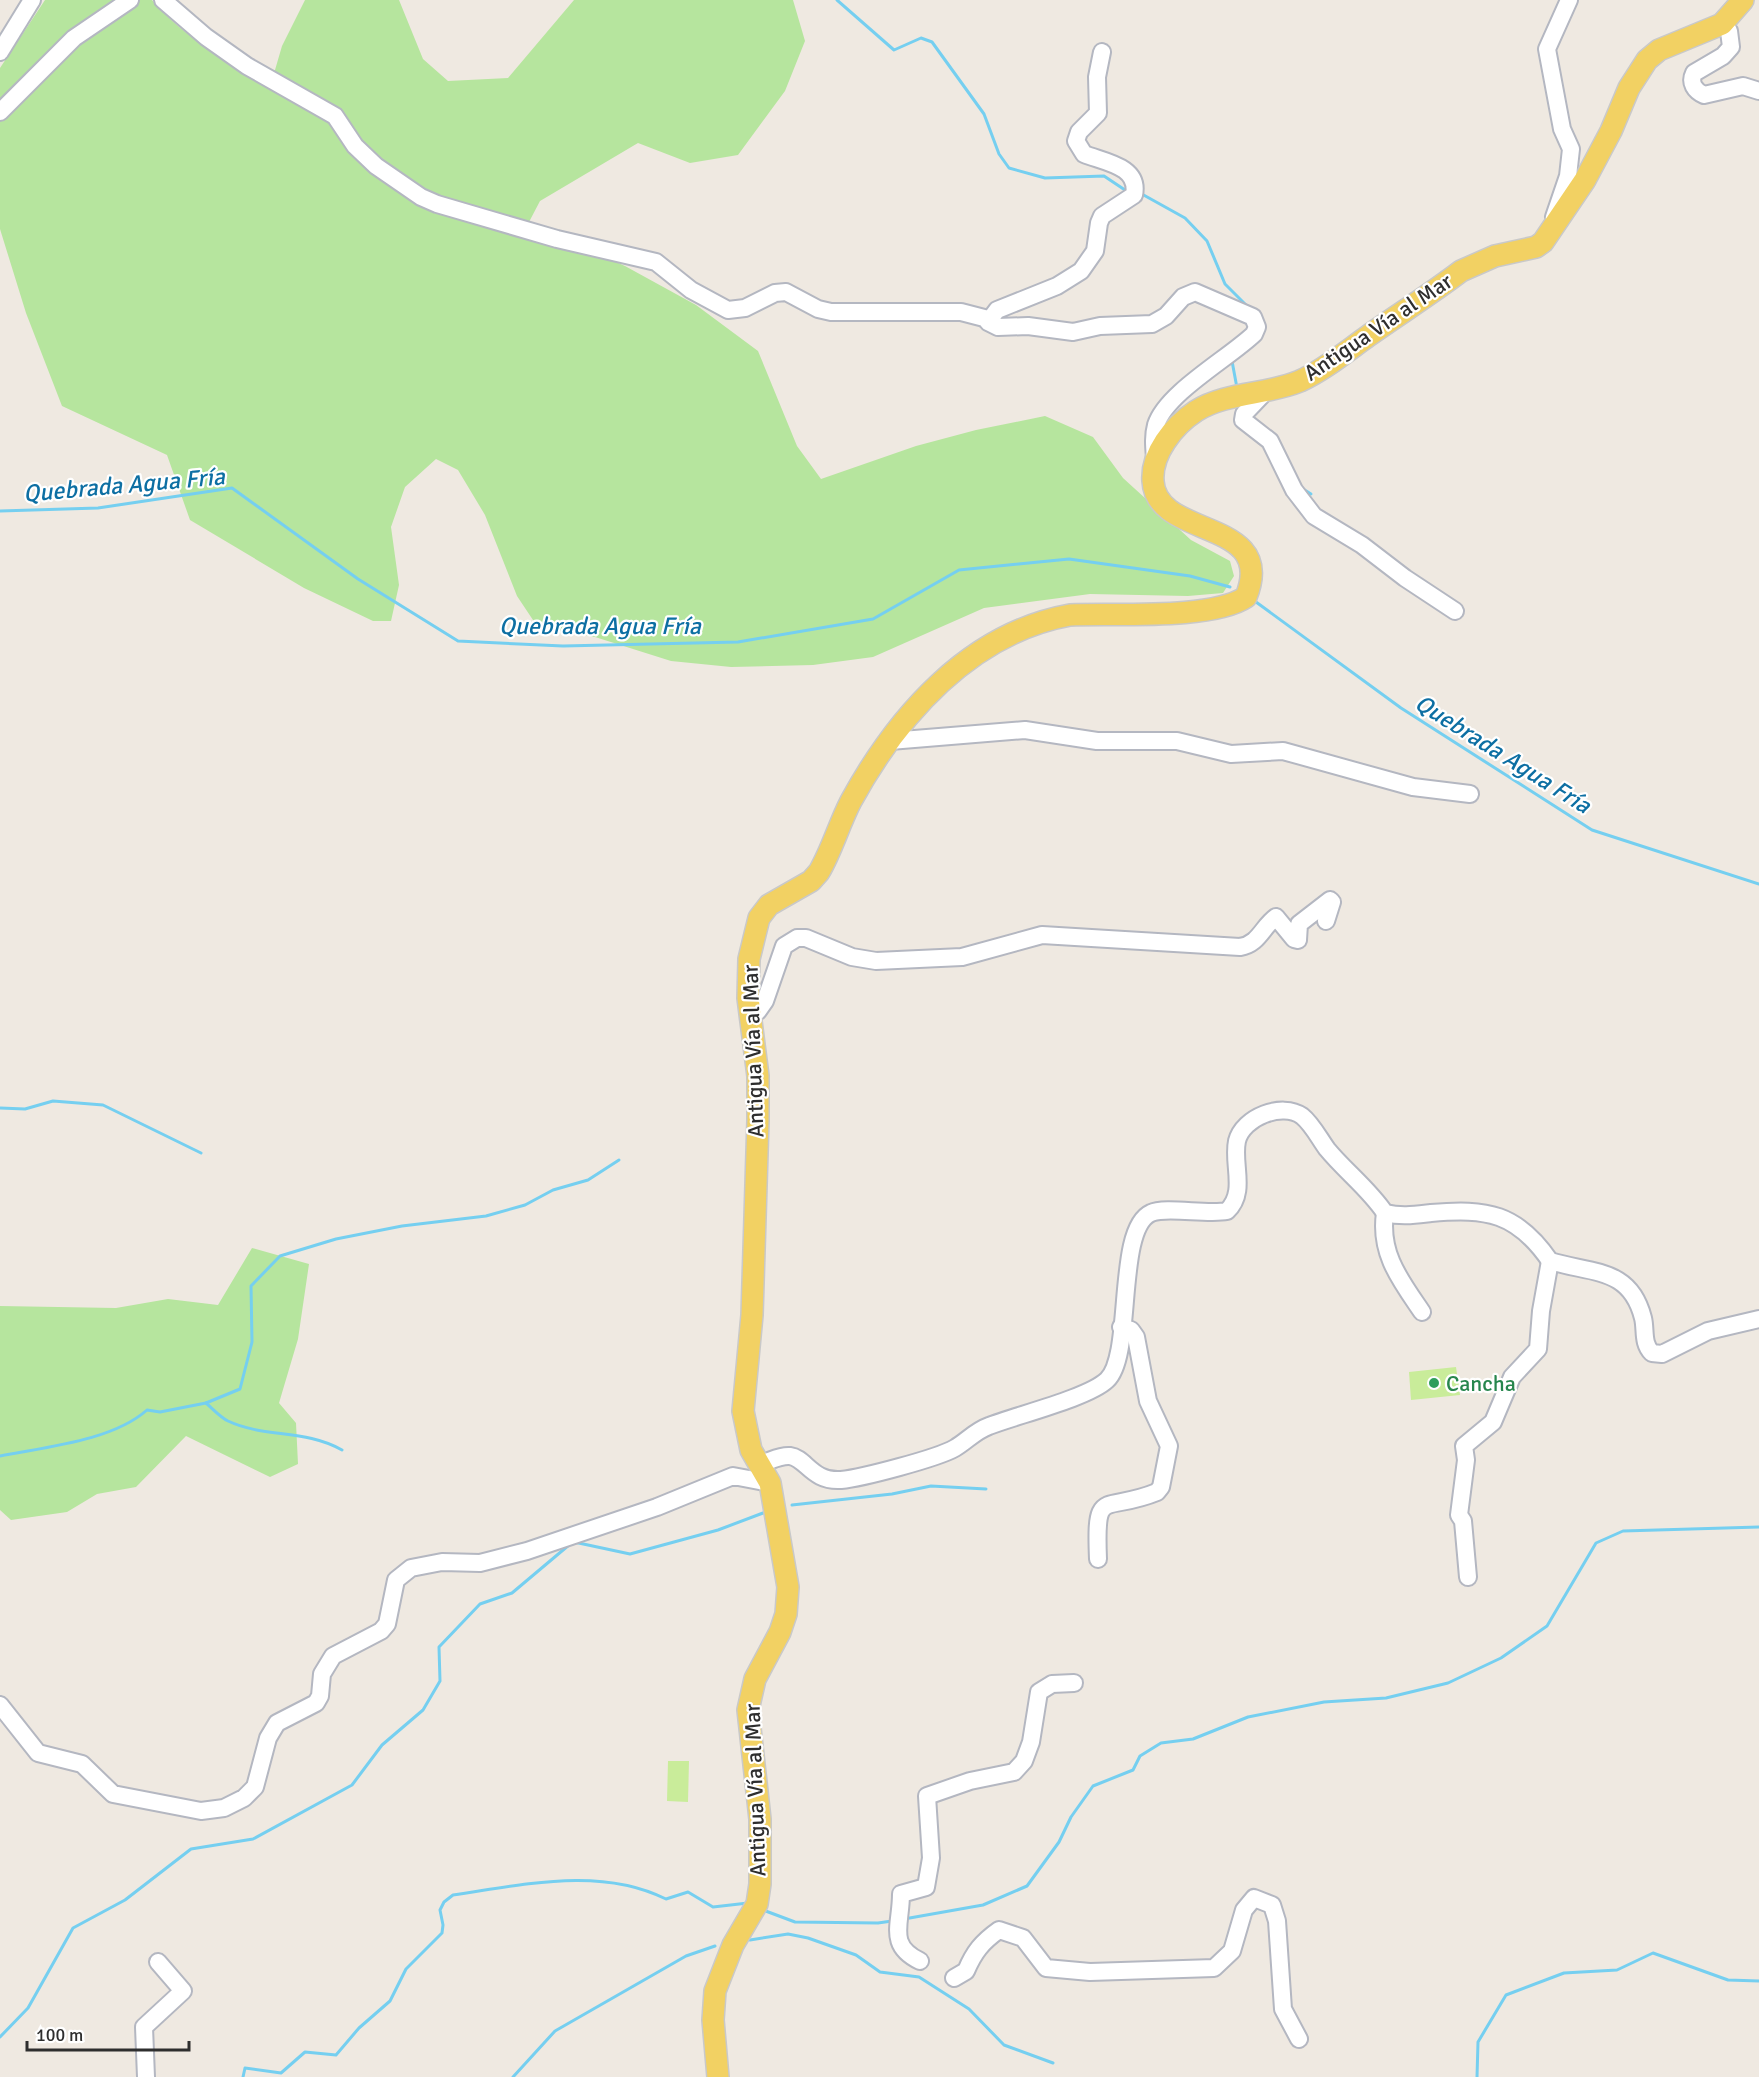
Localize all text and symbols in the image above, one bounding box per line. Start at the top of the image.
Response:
street label: Antigua Vía al Mar [1299,267,1457,387]
water label: Quebrada Agua Fría [22,461,227,509]
water label: Quebrada Agua Fría [499,611,702,641]
water label: Quebrada Agua Fría [1409,688,1597,821]
street label: Antigua Vía al Mar [736,964,770,1138]
place label: Cancha [1446,1370,1516,1397]
marker: Cancha [1427,1376,1441,1390]
street label: Antigua Vía al Mar [738,1703,772,1877]
scale bar [27,2014,189,2052]
text: 100 m [36,2024,83,2046]

